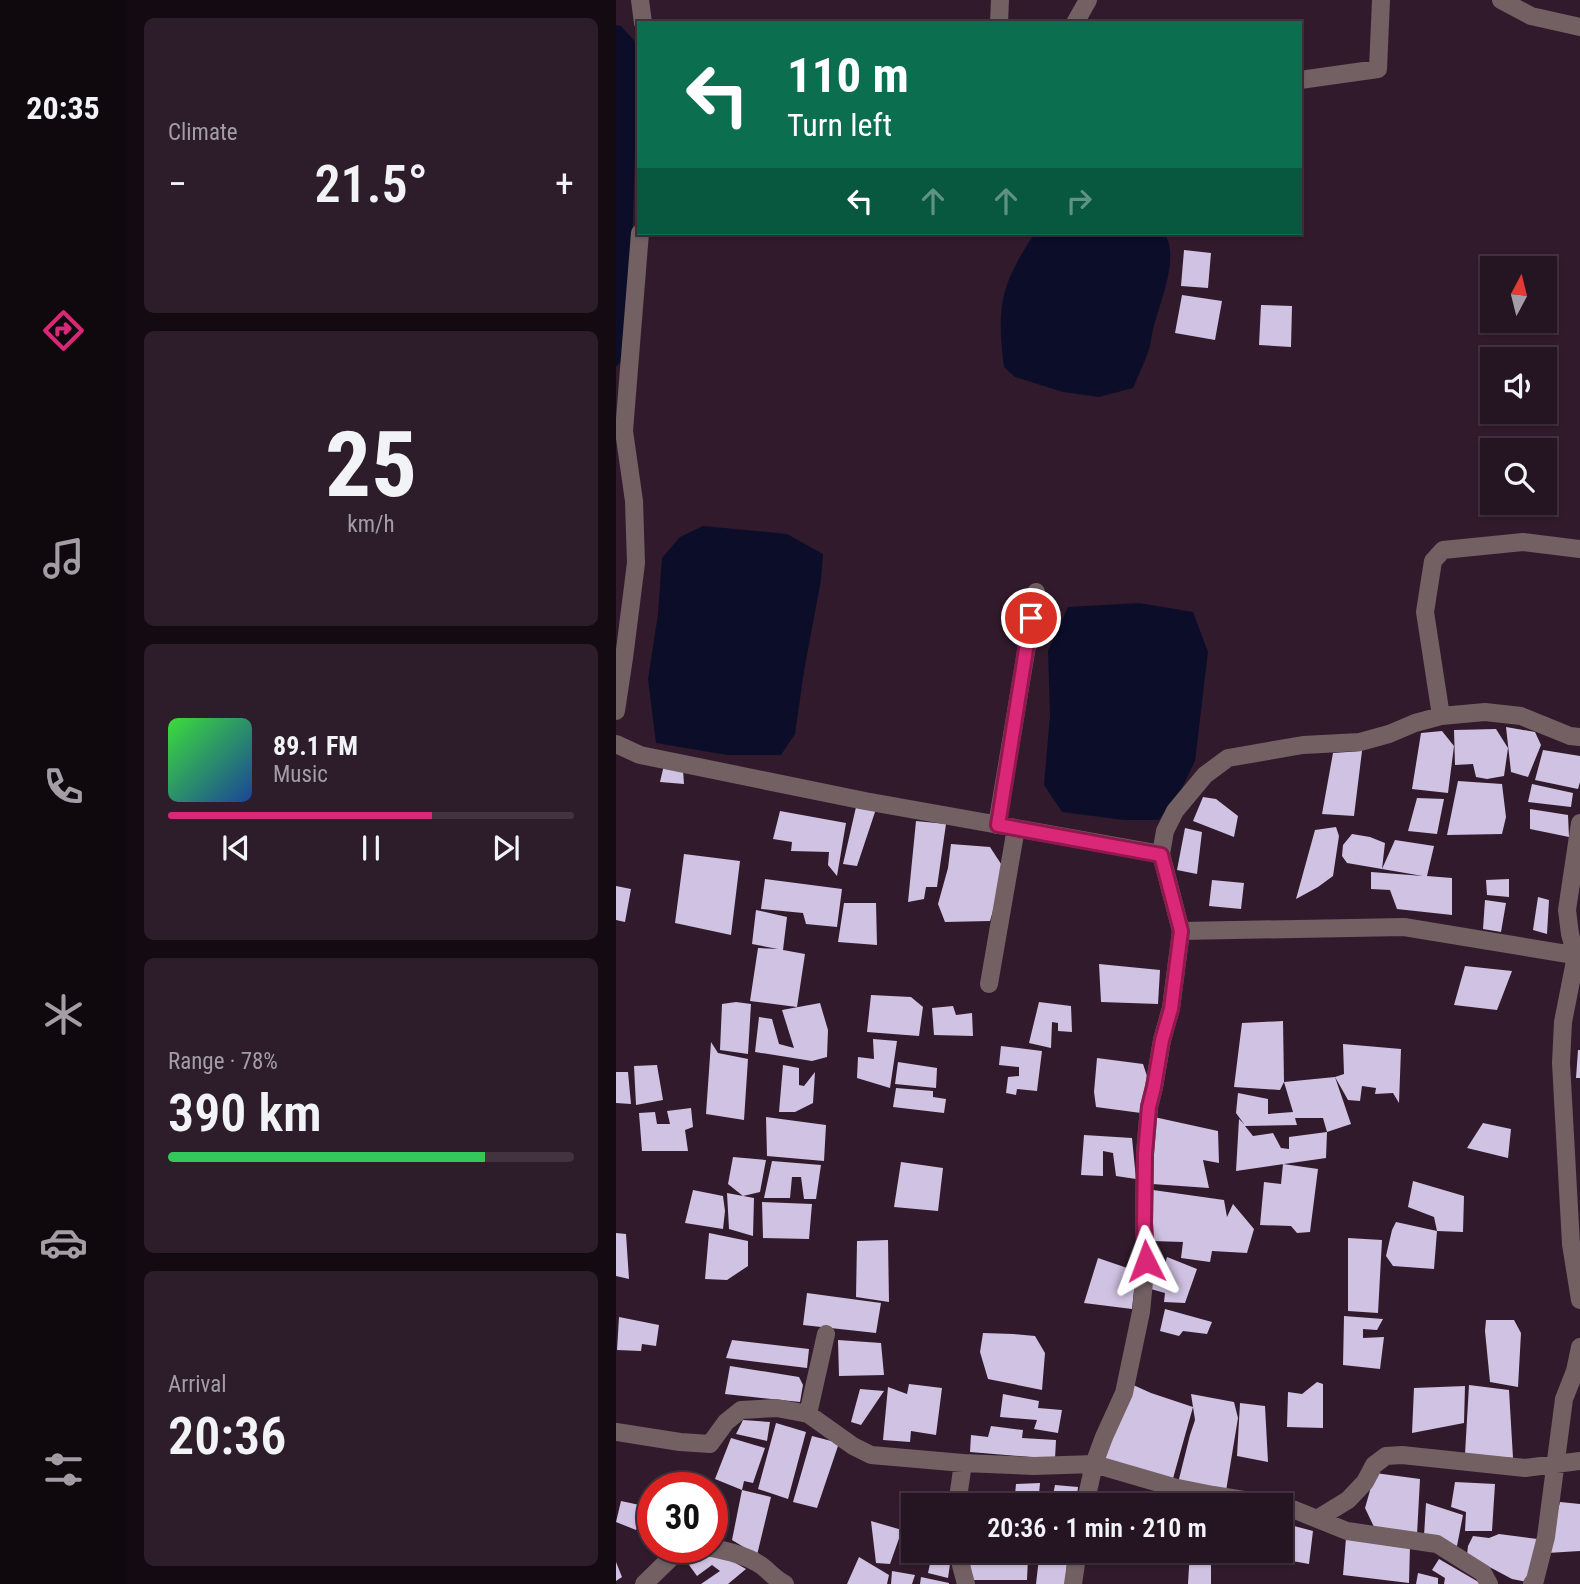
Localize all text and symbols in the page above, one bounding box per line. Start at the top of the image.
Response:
text: 110 m [787,47,909,104]
icon: left [672,49,763,140]
text: 20:35 [26,89,100,127]
text: Turn left [787,106,892,144]
text: Climate [168,119,238,146]
text: 21.5° [314,154,428,215]
text: − [168,162,187,206]
text: + [555,162,574,206]
icon: left [841,182,879,220]
icon: ahead [914,182,952,220]
icon: ahead [987,182,1025,220]
icon: right [1060,182,1098,220]
north arrow [1480,256,1558,332]
map controls [1480,256,1557,515]
icon: directions [39,306,88,355]
button: sound [1480,347,1557,424]
text: 25 [325,412,417,518]
button: search [1480,438,1557,515]
text: km/h [347,511,395,538]
icon: music [39,534,88,583]
pin [1001,588,1061,648]
icon: arrive [1012,599,1050,637]
text: 89.1 FM [273,731,358,761]
text: Music [273,761,328,788]
icon: phone [39,762,88,811]
icon: previous [217,829,255,867]
icon: pause [352,829,390,867]
icon: next [487,829,525,867]
icon: climate [39,990,88,1039]
text: Range · 78% [168,1048,278,1075]
text: 390 km [168,1083,322,1144]
icon: car [39,1218,88,1267]
position arrow [1109,1224,1183,1298]
text: Arrival [168,1371,227,1398]
text: 20:36 [168,1406,286,1467]
icon: filters [39,1445,88,1494]
speed limit sign: 30 [637,1472,728,1563]
text: 20:36 · 1 min · 210 m [987,1513,1207,1543]

